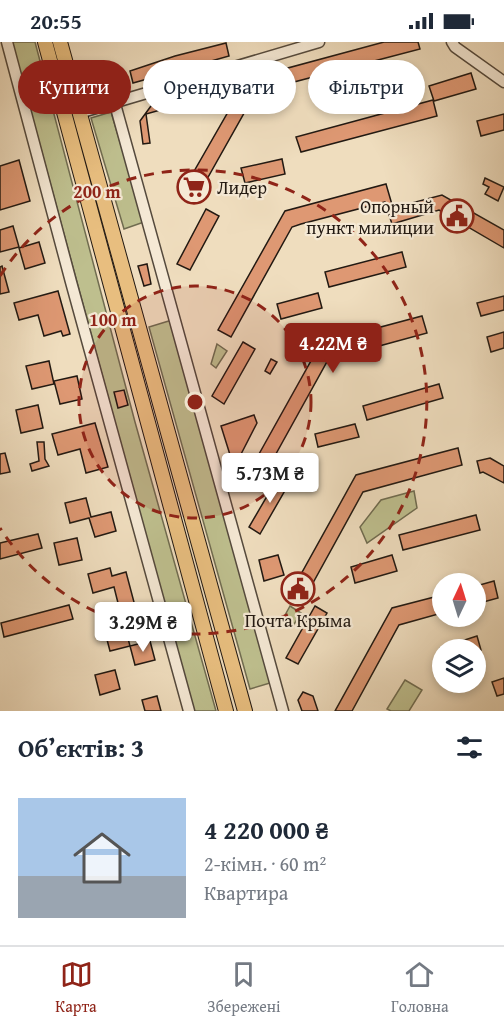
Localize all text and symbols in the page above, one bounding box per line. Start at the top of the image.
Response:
text: 20:55 [30,5,82,37]
chip: Купити [18,60,131,114]
chip: Орендувати [143,60,296,114]
chip: Фільтри [308,60,425,114]
supermarket icon: Лидер [176,169,212,205]
place label: Лидер [217,174,267,201]
text: 200 m [73,178,121,205]
place label: Опорный пункт милиции [306,193,434,241]
public building icon: Опорный пункт милиции [439,198,475,234]
text: 100 m [89,306,137,333]
pin: 4.22M ₴ [278,323,388,374]
text: 4.22M ₴ [299,328,367,357]
centre of rings [185,392,205,412]
pin: 5.73M ₴ [215,453,325,504]
text: 5.73M ₴ [236,458,304,487]
public building icon: Почта Крыма [280,571,316,607]
north arrow [432,573,486,627]
map controls [432,573,486,693]
pin: 3.29M ₴ [88,602,198,653]
text: 3.29M ₴ [109,607,177,636]
place label: Почта Крыма [245,607,352,634]
button: layers [432,639,486,693]
text: Об’єктів: 3 [18,728,144,767]
icon: filters [453,731,486,764]
text: 4 220 000 ₴ [204,810,329,849]
icon: home [66,822,138,894]
text: 2-кімн. · 60 m² [204,849,326,878]
text: Квартира [204,878,288,907]
tab: Карта [55,958,97,1018]
tab: Збережені [207,958,280,1018]
tab: Головна [391,958,449,1018]

